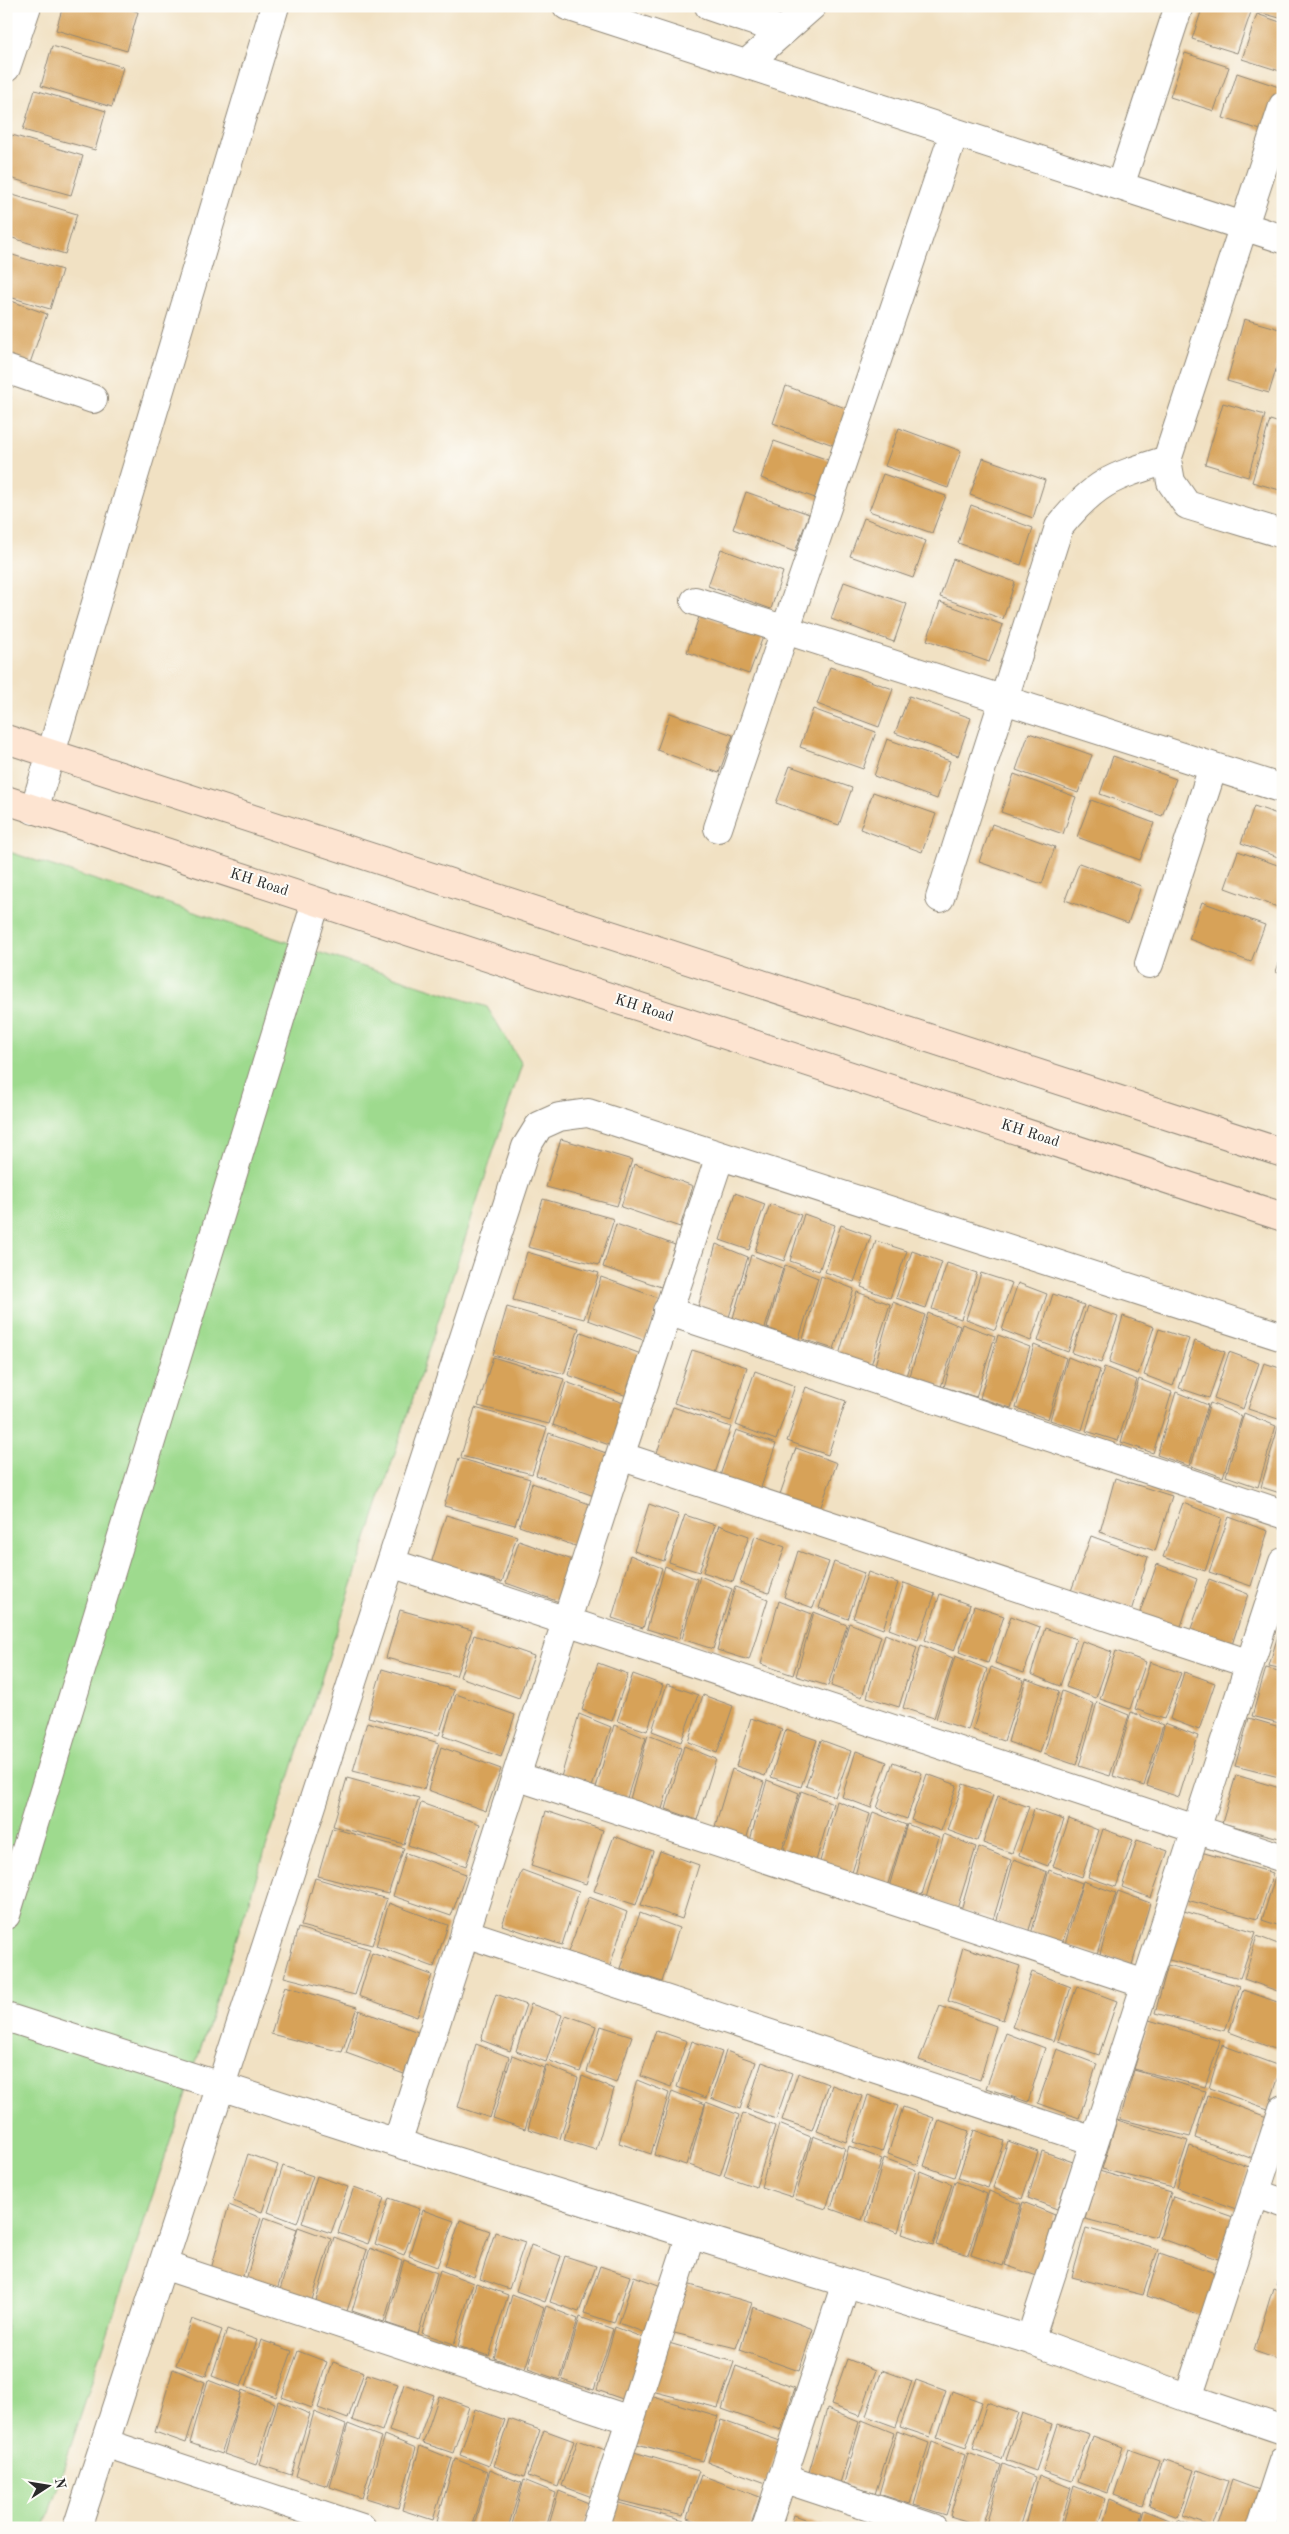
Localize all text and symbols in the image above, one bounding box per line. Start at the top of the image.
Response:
street label: KH Road [228,866,290,900]
street label: KH Road [613,992,675,1026]
street label: KH Road [999,1117,1061,1151]
north arrow [22,2462,72,2512]
text: N [52,2477,68,2490]

